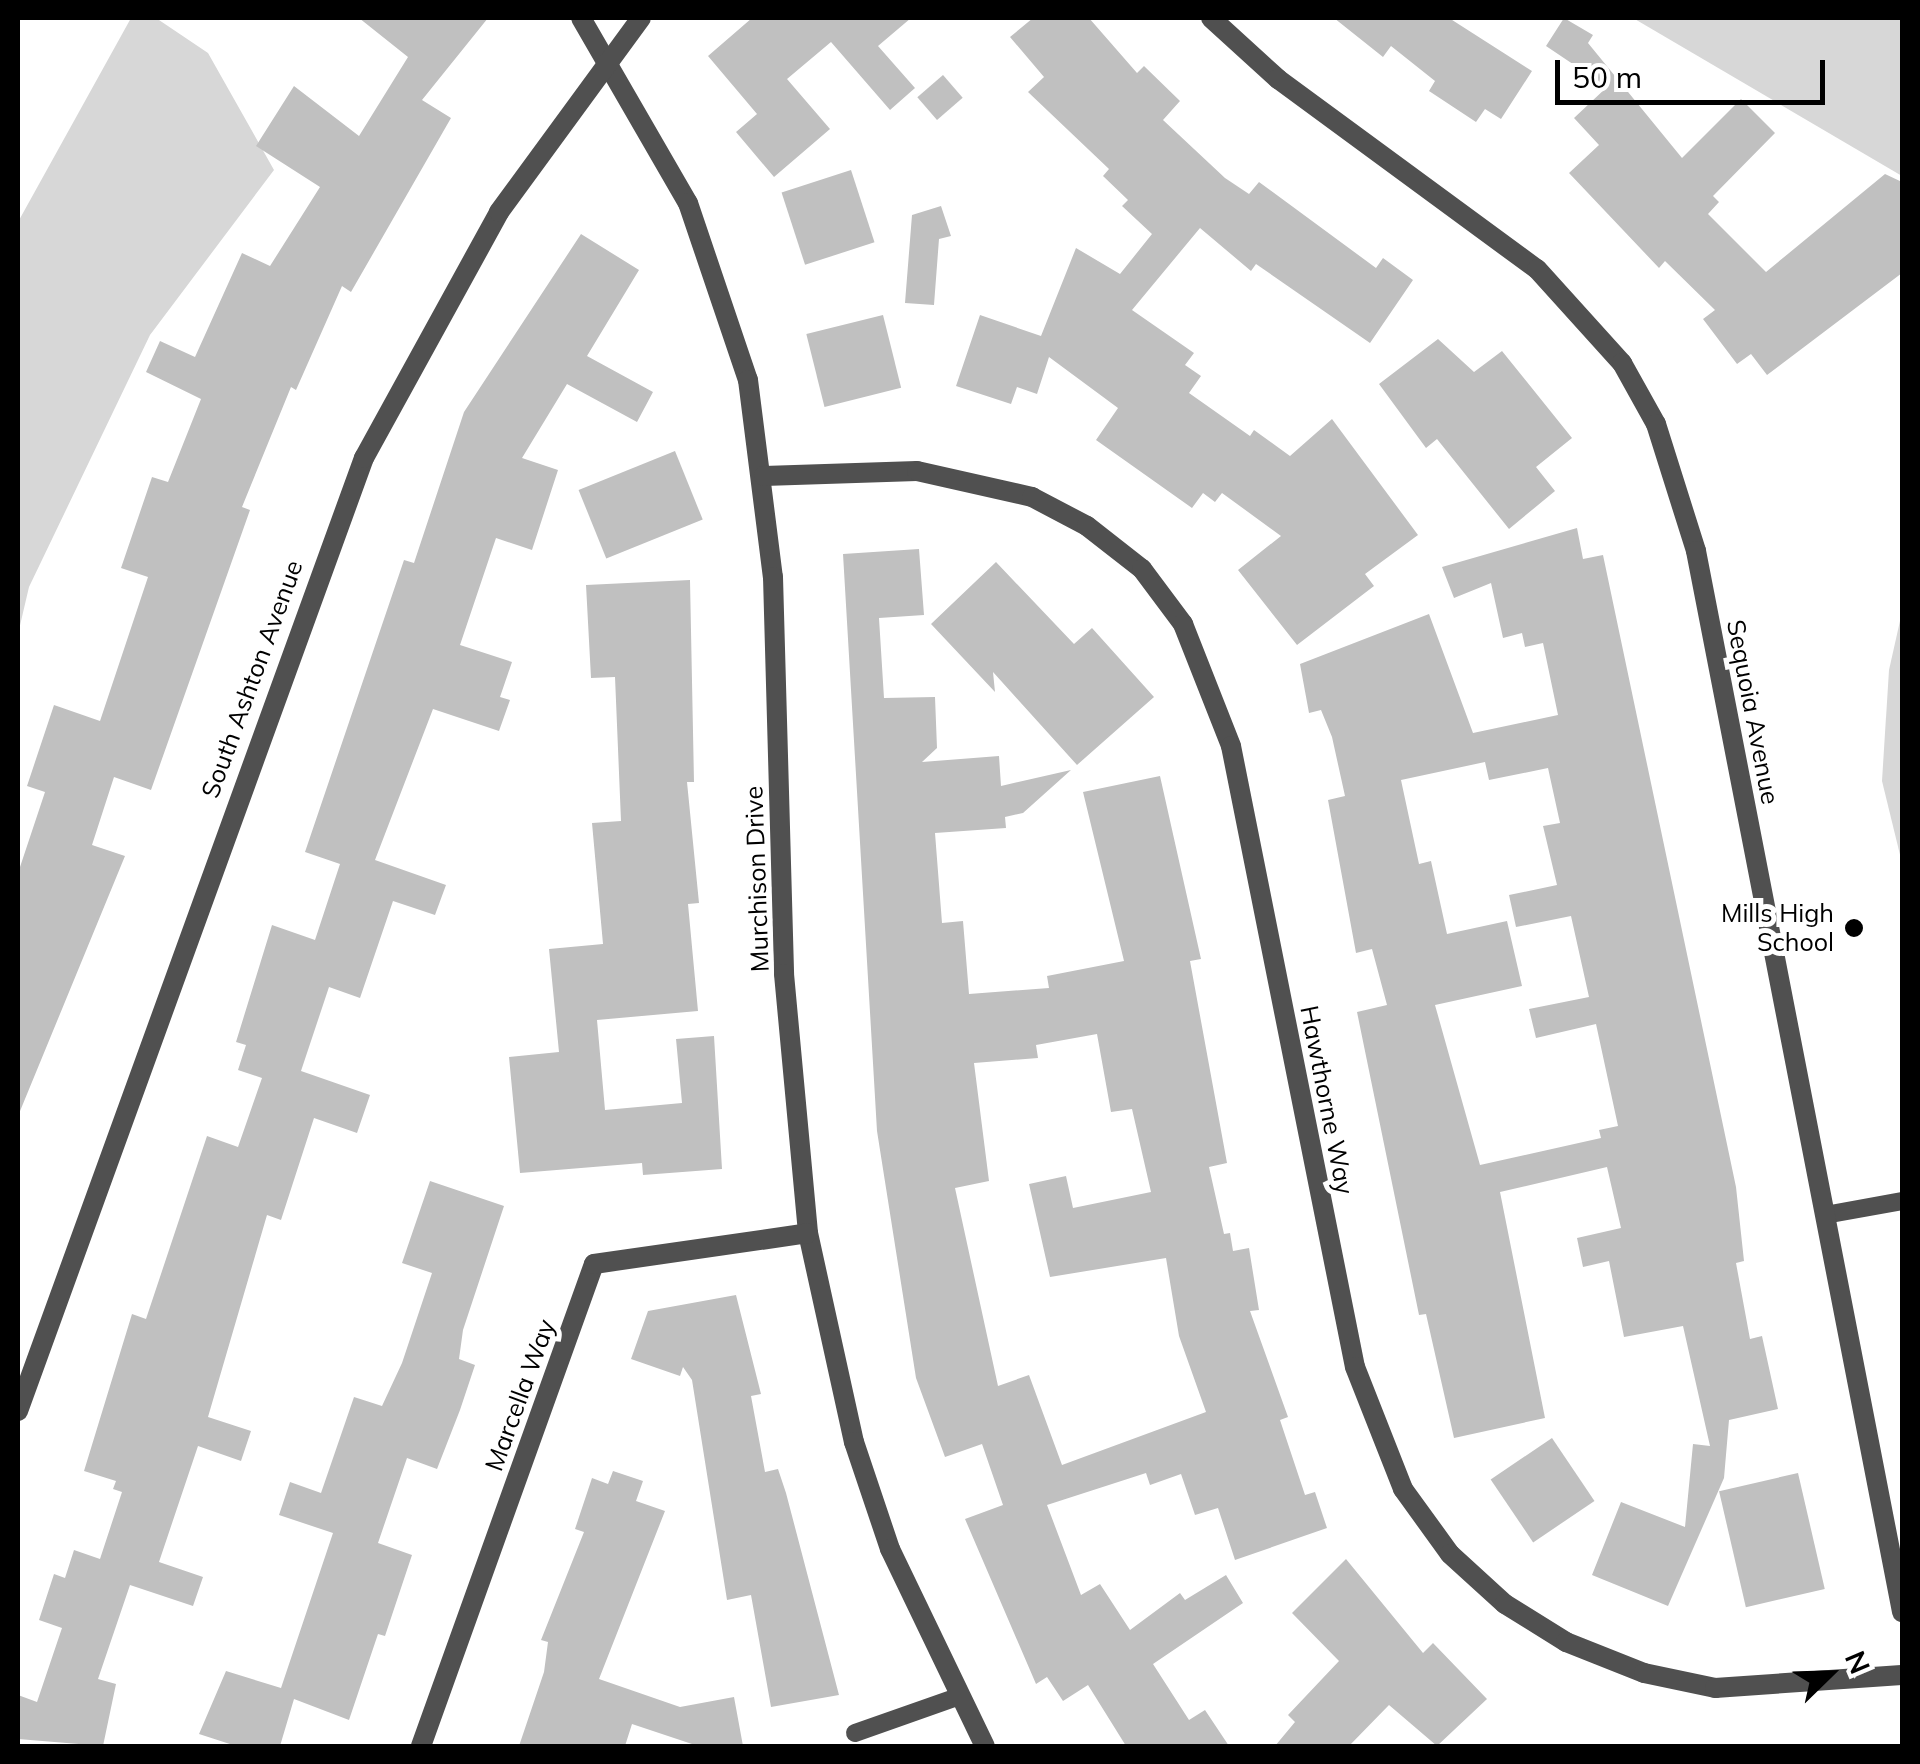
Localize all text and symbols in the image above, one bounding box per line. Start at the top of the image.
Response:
scale bar [1560,40,1830,102]
text: 50 m [1572,58,1642,96]
street label: South Ashton Avenue [195,556,309,802]
street label: Sequoia Avenue [1720,617,1786,807]
street label: Murchison Drive [739,786,775,972]
place label: Mills High School [1721,899,1834,958]
marker: Mills High School [1843,917,1865,939]
street label: Hawthorne Way [1294,1003,1360,1197]
street label: Marcella Way [479,1315,561,1475]
north arrow [1780,1624,1880,1724]
text: N [1838,1646,1878,1679]

